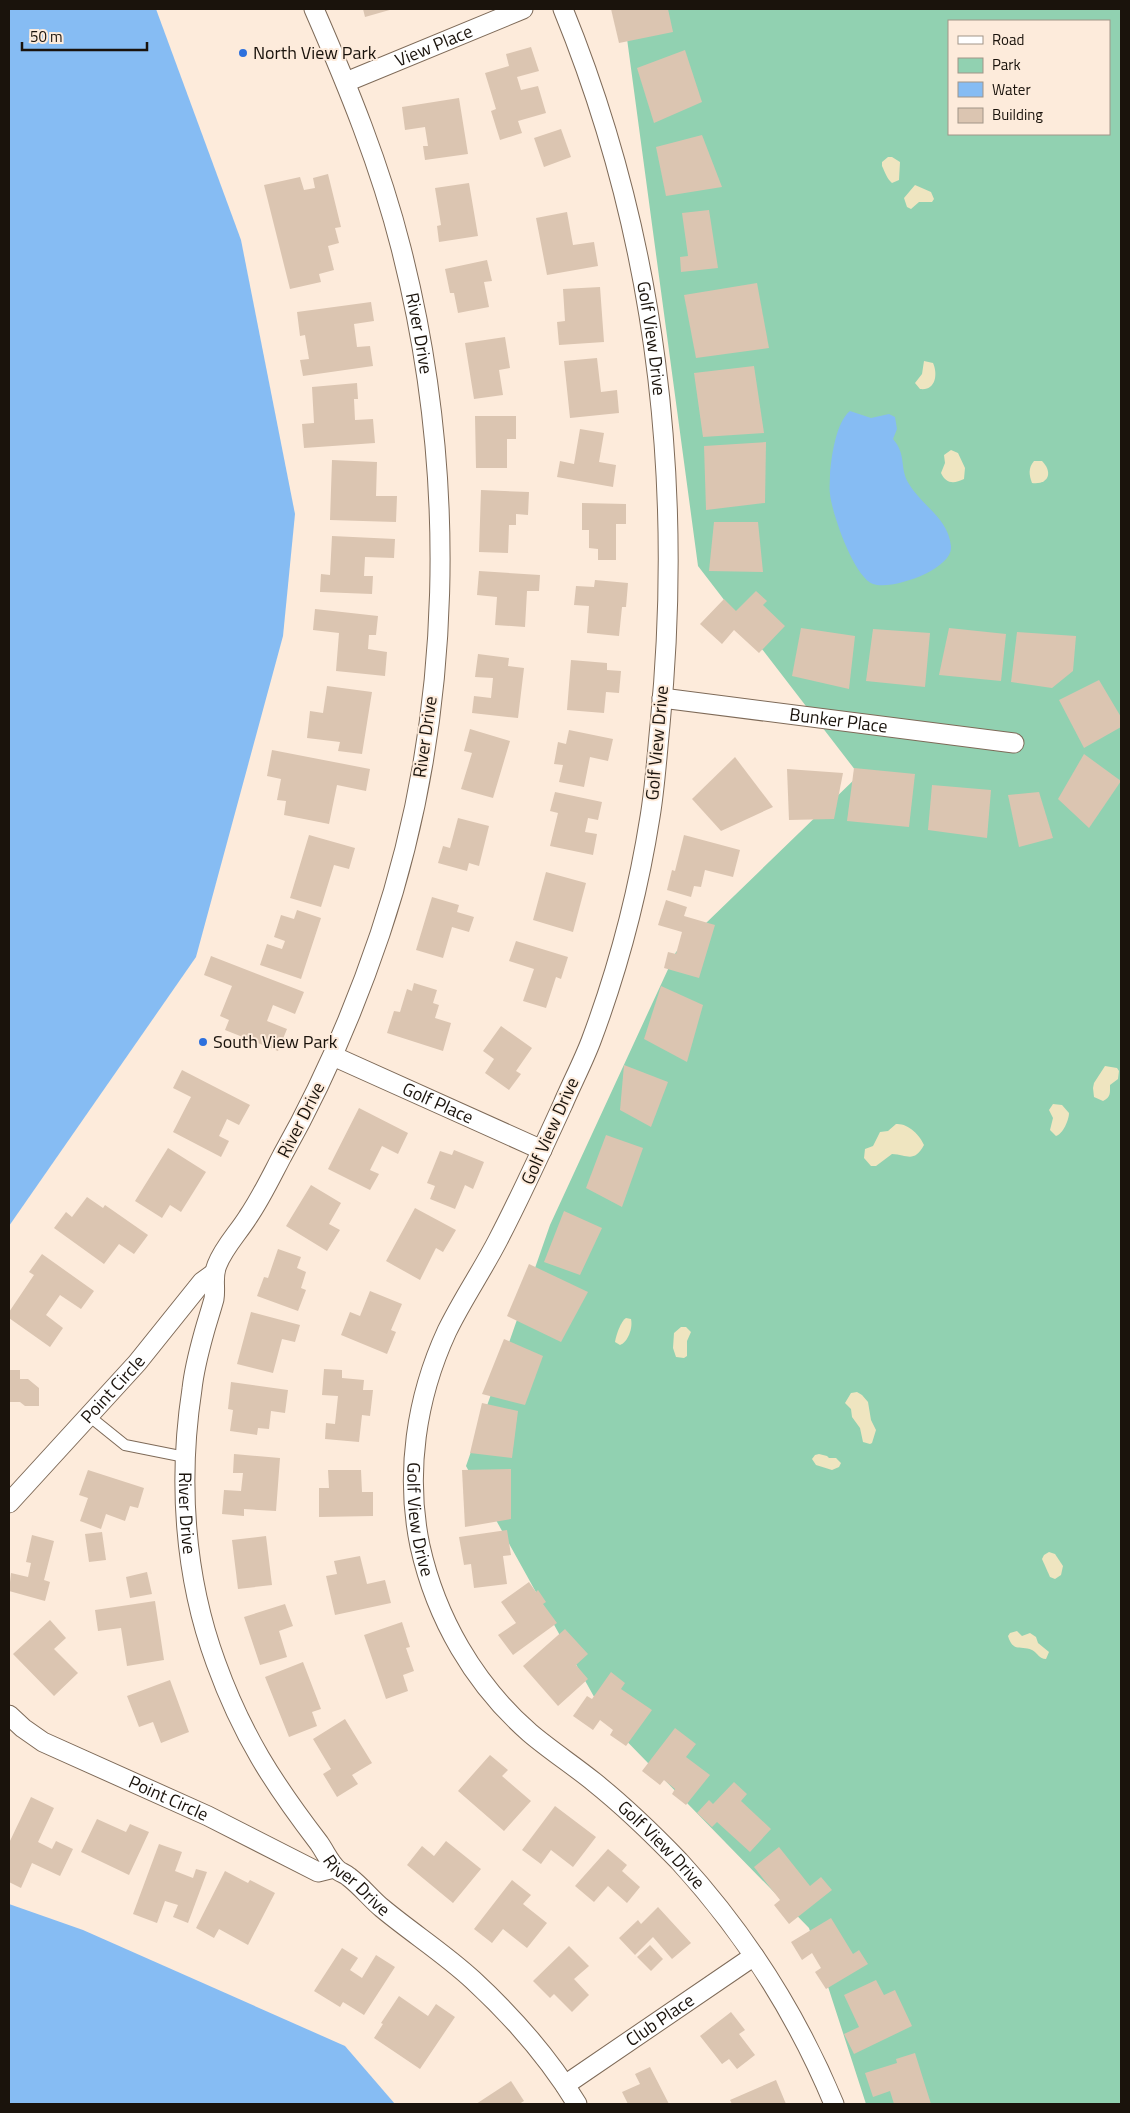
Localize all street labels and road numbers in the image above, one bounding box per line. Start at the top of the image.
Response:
street label: View Place [391,17,477,73]
street label: Golf View Drive [630,279,673,397]
street label: River Drive [399,290,440,376]
street label: Golf View Drive [638,684,675,801]
street label: River Drive [405,694,444,779]
street label: Bunker Place [788,700,889,740]
street label: Golf View Drive [514,1073,585,1189]
street label: Golf Place [398,1075,478,1131]
street label: River Drive [270,1077,331,1163]
street label: Point Circle [74,1349,151,1429]
street label: Golf View Drive [400,1462,441,1580]
street label: River Drive [172,1472,203,1556]
street label: Point Circle [124,1768,213,1828]
street label: Golf View Drive [612,1794,712,1895]
street label: River Drive [317,1849,396,1922]
street label: Club Place [620,1987,699,2053]

